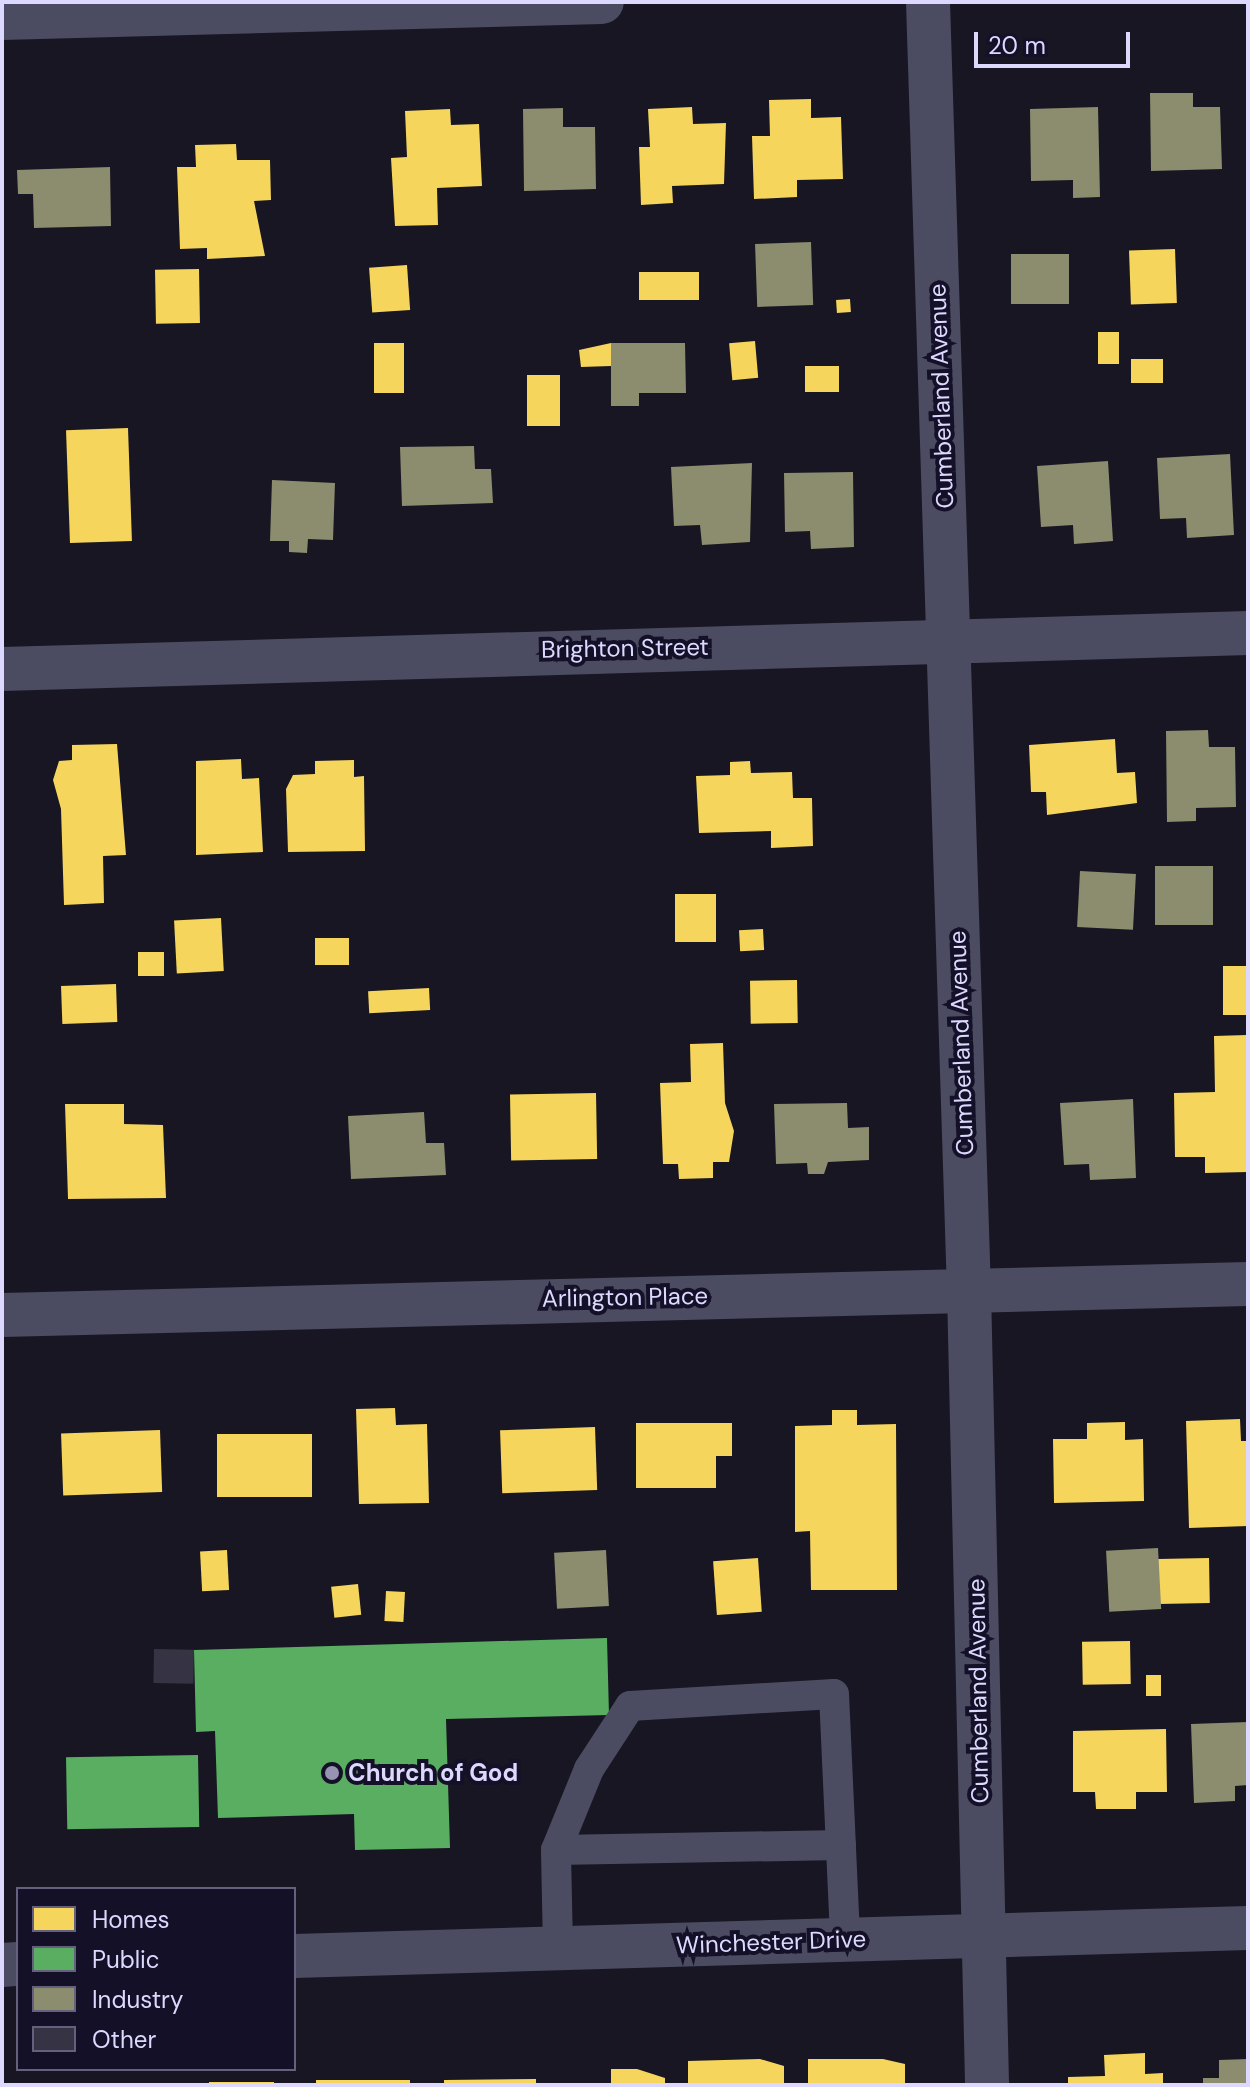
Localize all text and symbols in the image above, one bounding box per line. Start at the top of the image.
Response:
scale bar [978,16,1134,66]
text: 20 m [988,30,1046,61]
street label: Cumberland Avenue [923,283,959,509]
street label: Brighton Street [541,632,709,664]
street label: Cumberland Avenue [943,930,979,1156]
street label: Arlington Place [542,1281,708,1313]
street label: Cumberland Avenue [962,1578,994,1804]
place label: Church of God [348,1759,518,1787]
marker: Church of God [323,1764,341,1782]
legend [16,1887,296,2071]
text: Homes [92,1904,170,1935]
street label: Winchester Drive [675,1924,867,1960]
text: Public [92,1944,160,1975]
text: Industry [92,1984,183,2015]
text: Other [92,2024,156,2055]

